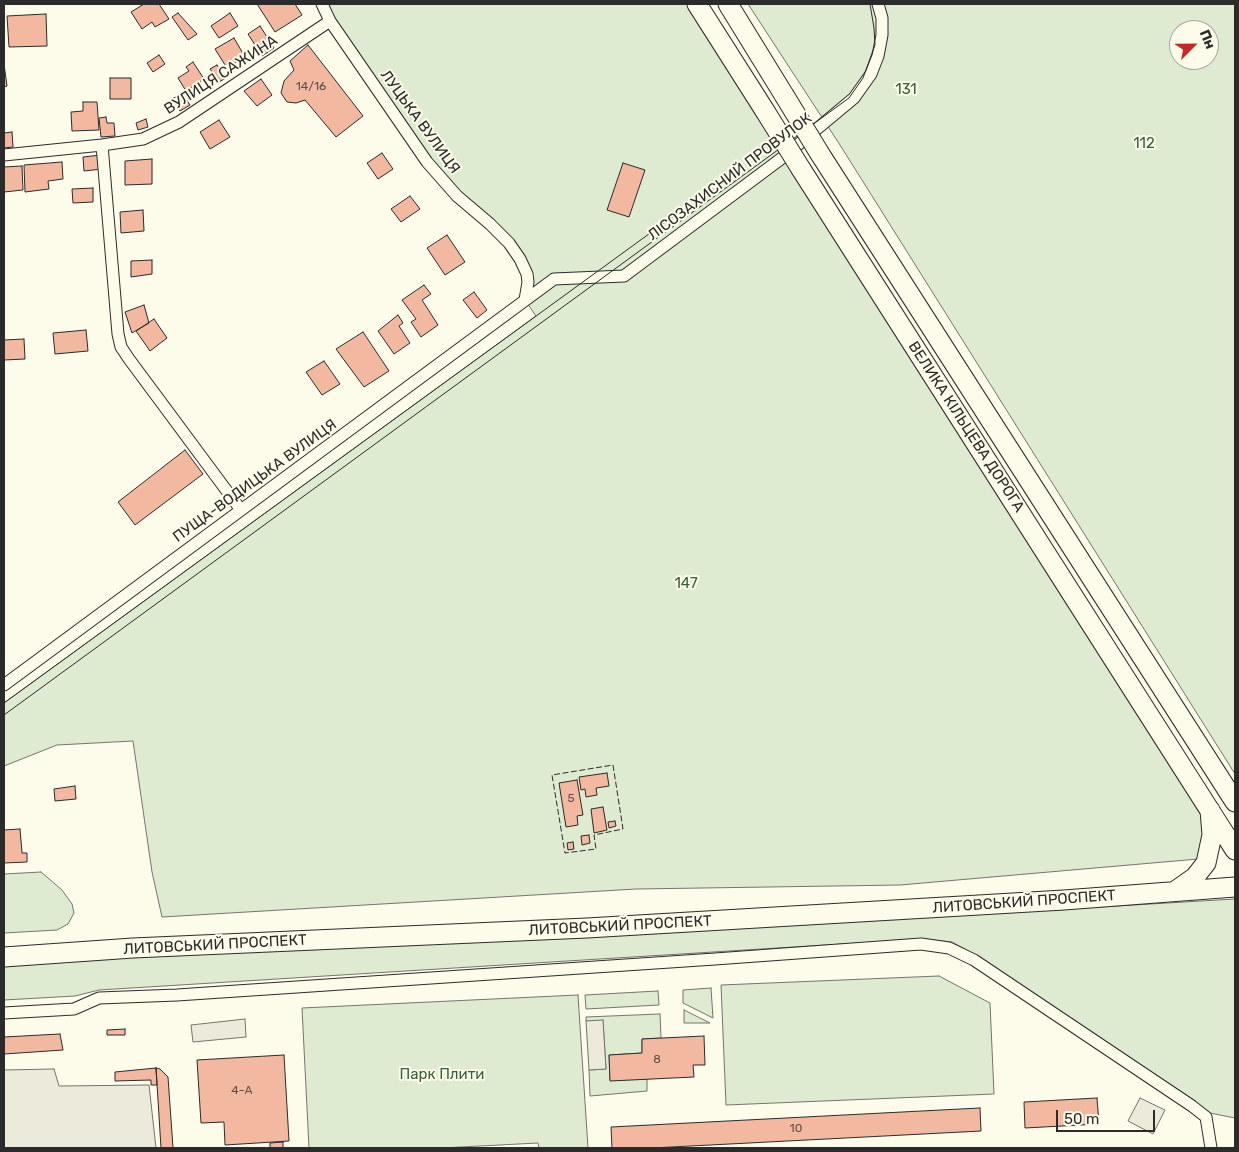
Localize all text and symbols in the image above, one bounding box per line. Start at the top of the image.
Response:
north arrow [1169,20,1219,70]
text: Пн [1196,27,1219,52]
street label: ВУЛИЦЯ САЖИНА [161,32,281,118]
street label: ЛУЦЬКА ВУЛИЦЯ [376,67,464,177]
house number: 14/16 [296,80,326,94]
park label: 131 [895,81,917,99]
street label: ЛІСОЗАХИСНИЙ ПРОВУЛОК [644,109,816,245]
park label: 112 [1133,135,1155,153]
street label: ВЕЛИКА КІЛЬЦЕВА ДОРОГА [904,338,1028,516]
street label: ПУЩА-ВОДИЦЬКА ВУЛИЦЯ [170,416,340,546]
park label: 147 [674,575,698,593]
house number: 5 [567,792,575,806]
street label: ЛИТОВСЬКИЙ ПРОСПЕКТ [932,887,1116,917]
street label: ЛИТОВСЬКИЙ ПРОСПЕКТ [528,912,712,940]
street label: ЛИТОВСЬКИЙ ПРОСПЕКТ [123,931,307,959]
house number: 8 [653,1053,661,1067]
park label: Парк Плити [399,1066,485,1084]
house number: 4-А [231,1084,253,1098]
scale bar [1059,1100,1158,1132]
text: 50 m [1064,1110,1099,1128]
house number: 10 [790,1122,802,1136]

